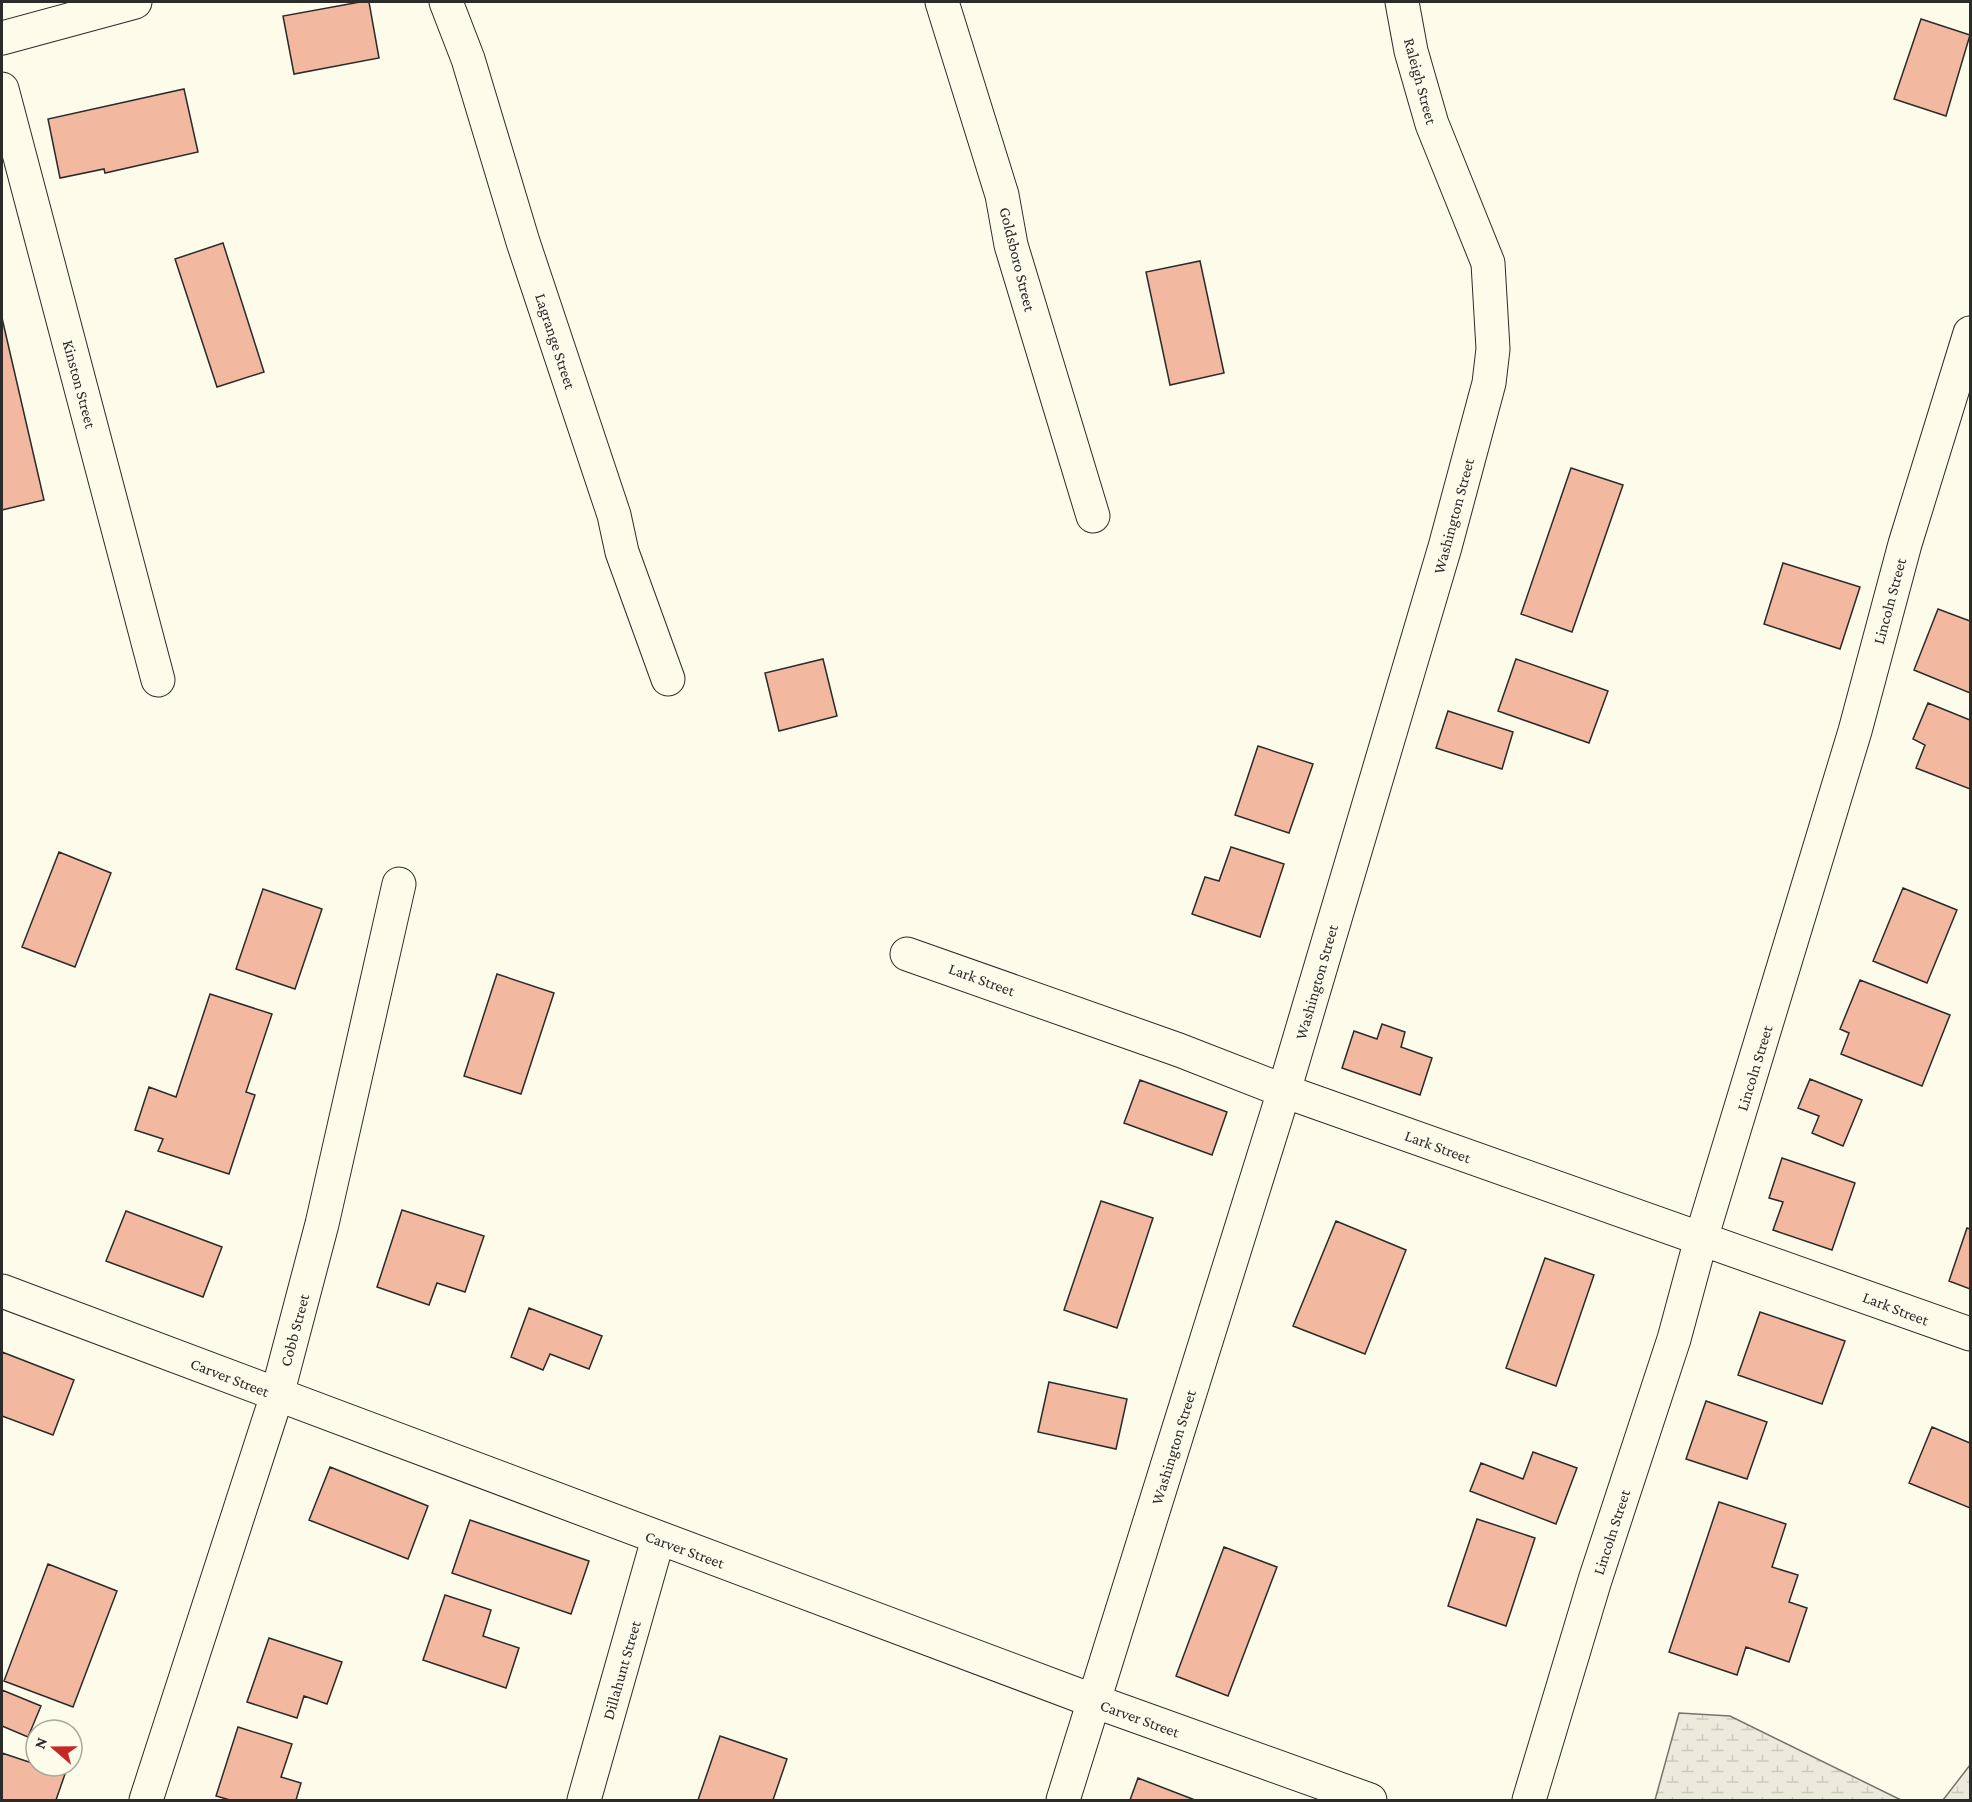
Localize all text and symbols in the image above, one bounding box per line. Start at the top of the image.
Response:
street label: Raleigh Street [1400,36,1440,127]
street label: Goldsboro Street [996,205,1039,314]
street label: Lagrange Street [531,291,579,392]
street label: Kinston Street [60,338,100,431]
street label: Washington Street [1430,456,1478,576]
street label: Lincoln Street [1870,555,1909,646]
street label: Washington Street [1292,922,1342,1042]
street label: Lark Street [946,960,1018,1000]
street label: Lincoln Street [1733,1023,1776,1113]
street label: Lark Street [1402,1127,1474,1167]
street label: Lark Street [1861,1288,1932,1329]
street label: Cobb Street [277,1291,312,1368]
street label: Carver Street [188,1355,272,1401]
street label: Washington Street [1148,1387,1200,1507]
street label: Lincoln Street [1590,1487,1633,1577]
street label: Carver Street [643,1527,727,1572]
street label: Dillahunt Street [599,1618,644,1722]
street label: Carver Street [1098,1696,1182,1741]
north arrow [24,1718,84,1778]
text: N [31,1735,50,1751]

